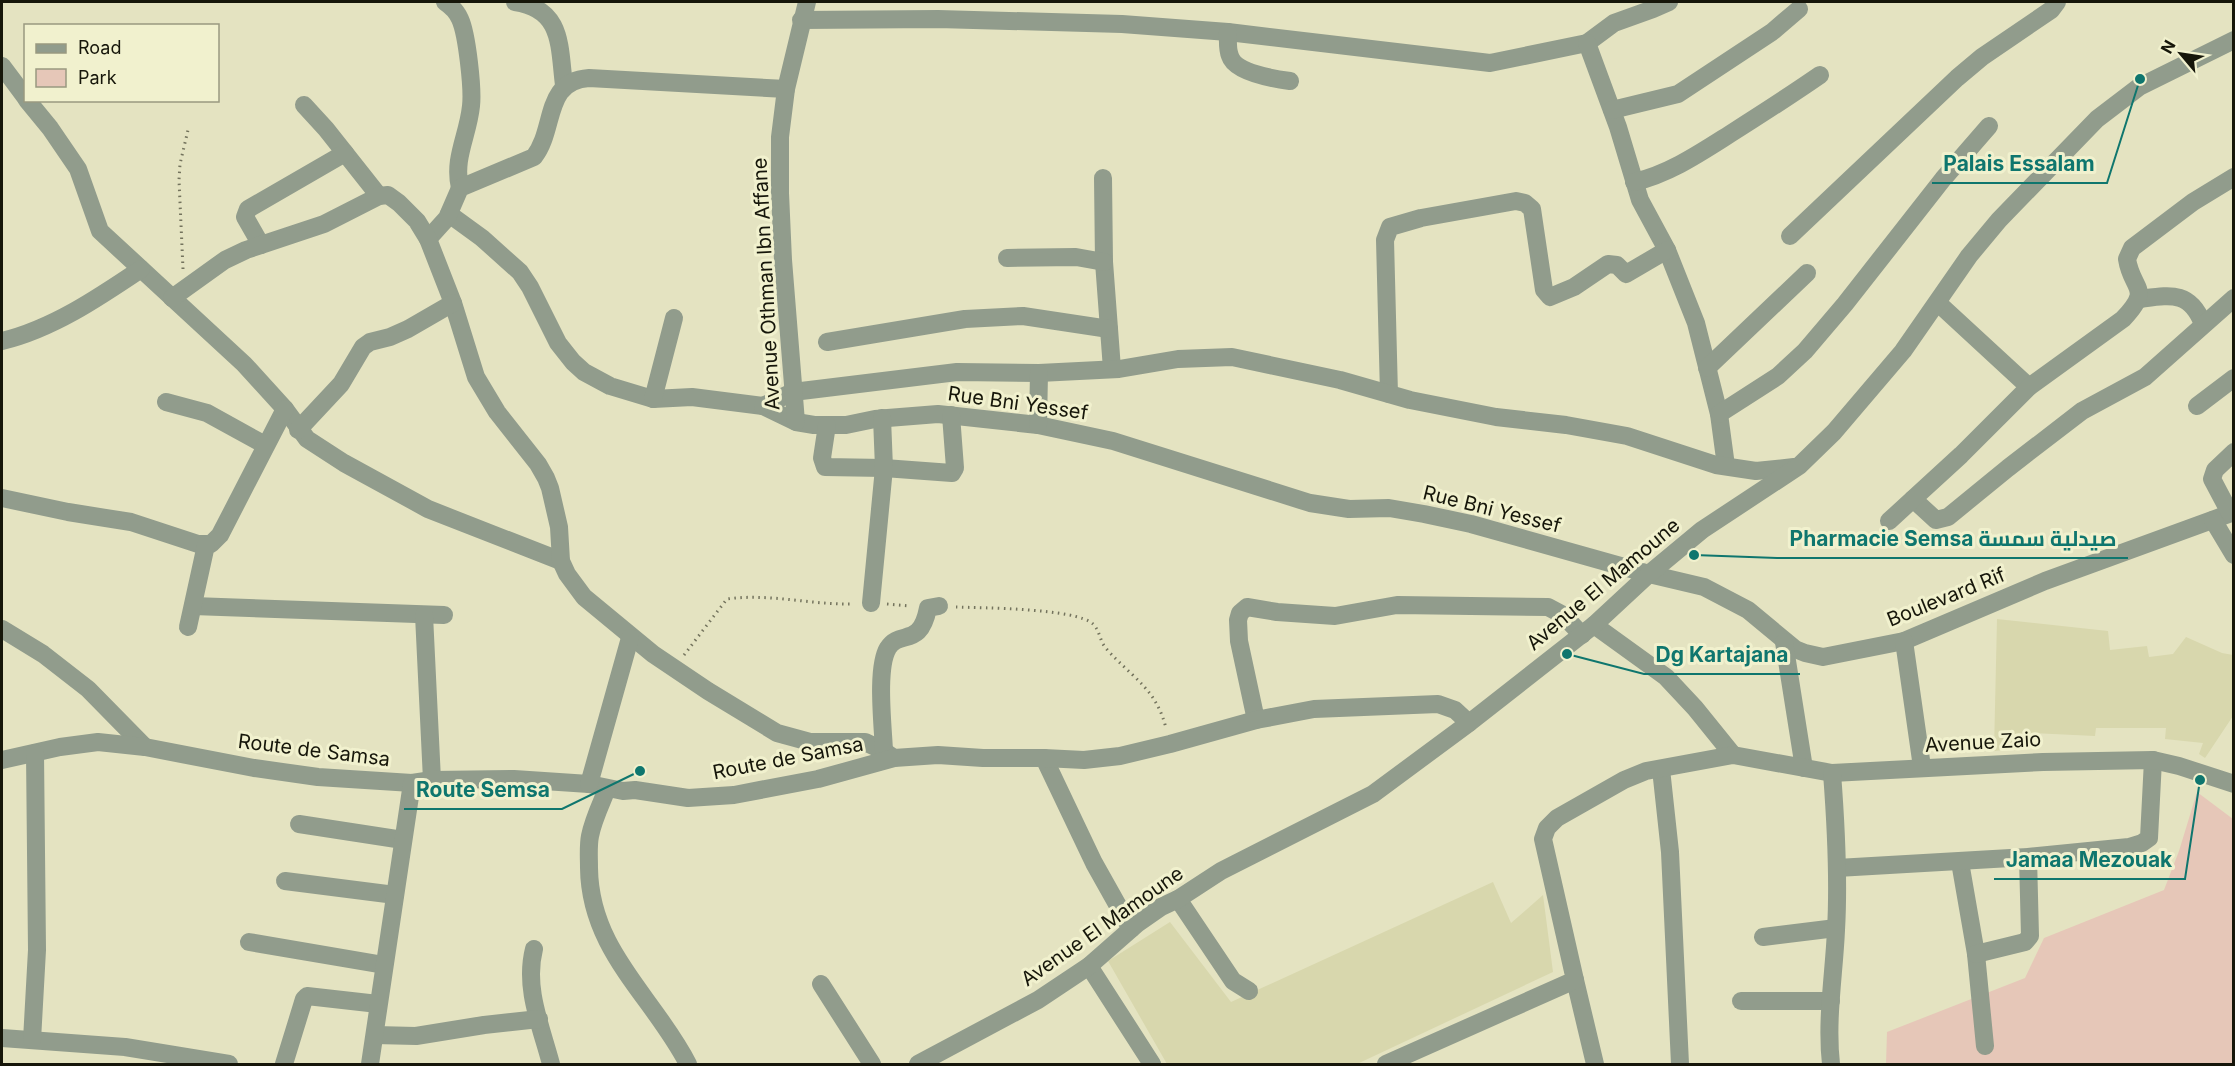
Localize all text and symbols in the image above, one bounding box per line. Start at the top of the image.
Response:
legend [24,24,219,102]
north arrow [2151,24,2211,84]
text: Road [78,37,121,58]
text: N [2156,37,2180,57]
text: Park [78,67,117,88]
callout: Palais Essalam [1932,144,2107,183]
text: Palais Essalam [1943,151,2095,176]
street label: Avenue Othman Ibn Affane [747,157,785,411]
street label: Rue Bni Yessef [946,381,1090,425]
street label: Rue Bni Yessef [1421,480,1564,538]
street label: Avenue El Mamoune [1522,513,1684,655]
callout: Pharmacie Semsa صيدلية سمسة [1777,519,2128,558]
text: Pharmacie Semsa صيدلية سمسة [1790,526,2116,551]
street label: Boulevard Rif [1883,562,2009,632]
callout: Dg Kartajana [1644,635,1800,674]
text: Dg Kartajana [1656,642,1788,667]
street label: Avenue Zaio [1924,727,2042,757]
street label: Route de Samsa [237,729,391,771]
street label: Route de Samsa [711,732,865,784]
callout: Route Semsa [404,770,562,809]
text: Route Semsa [416,777,550,802]
callout: Jamaa Mezouak [1994,840,2185,879]
text: Jamaa Mezouak [2006,847,2173,872]
street label: Avenue El Mamoune [1016,861,1188,991]

